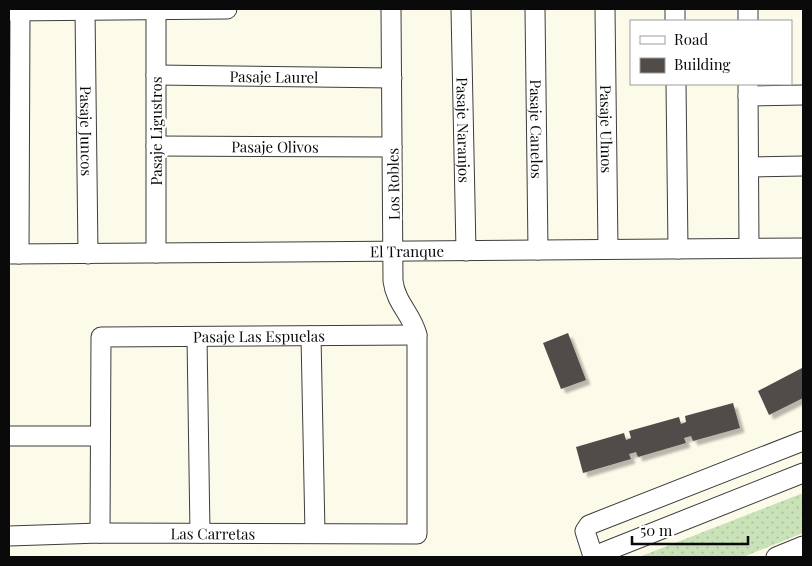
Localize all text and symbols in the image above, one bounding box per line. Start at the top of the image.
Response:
legend [630,20,792,85]
text: Road [674,29,708,49]
text: Building [674,54,731,74]
street label: Pasaje Laurel [229,66,319,87]
street label: Pasaje Ligustros [146,77,166,185]
street label: Pasaje Naranjos [452,77,475,183]
street label: Pasaje Canelos [526,79,547,179]
street label: Pasaje Ulmos [596,85,617,173]
street label: Pasaje Juncos [76,86,97,176]
street label: Pasaje Olivos [231,136,319,157]
street label: Los Robles [382,148,404,220]
street label: El Tranque [370,241,444,261]
street label: Pasaje Las Espuelas [193,326,325,346]
scale bar [632,514,748,546]
text: 50 m [640,520,673,540]
street label: Las Carretas [171,523,255,543]

